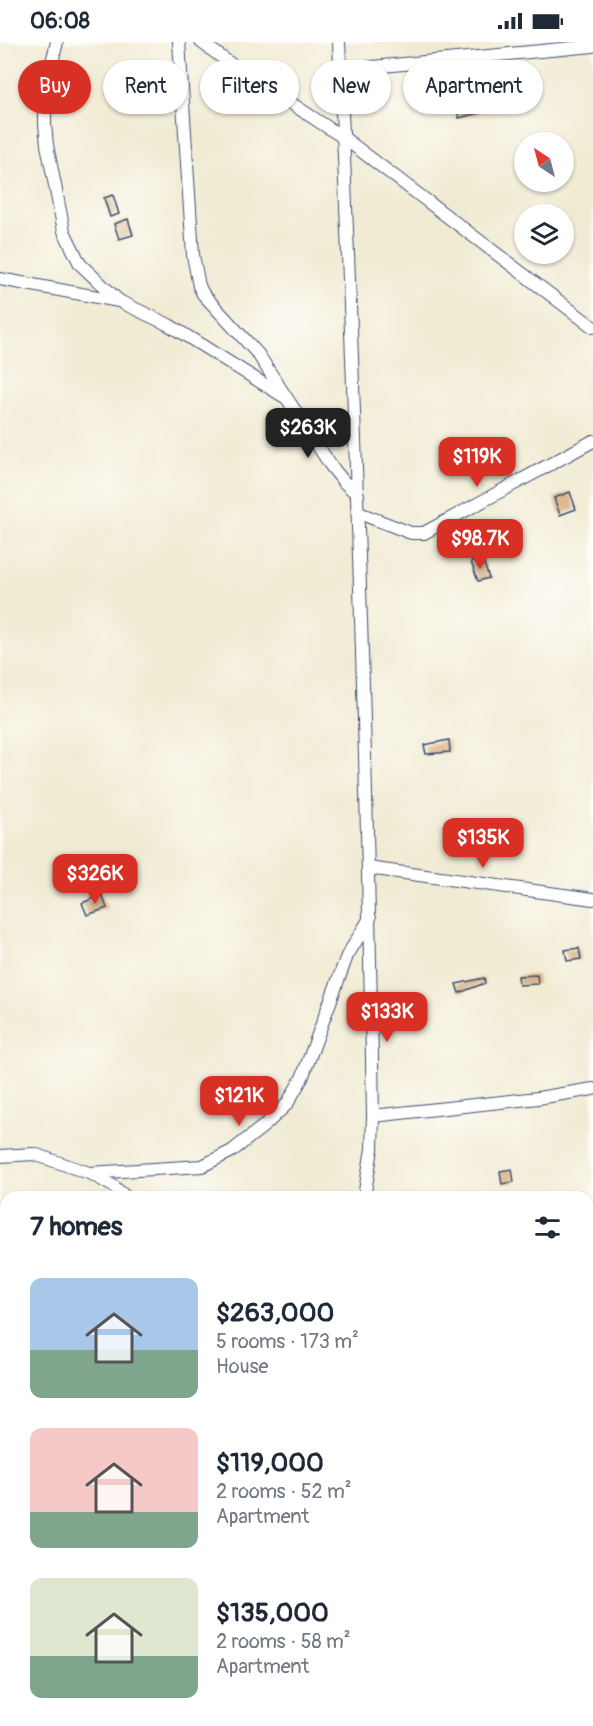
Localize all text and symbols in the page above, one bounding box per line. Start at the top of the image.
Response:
text: 06:08 [30,7,90,35]
chip: Buy [18,60,91,114]
chip: Rent [103,60,188,114]
chip: Filters [200,60,299,114]
chip: New [311,60,391,114]
chip: Apartment [403,60,543,114]
north arrow [514,132,574,192]
map controls [514,132,574,264]
button: layers [514,204,574,264]
pin: $263K [266,408,350,459]
text: $263K [280,415,336,440]
pin: $119K [435,437,519,488]
text: $119K [453,444,501,469]
pin: $98.7K [431,519,529,570]
text: $98.7K [451,526,509,551]
pin: $135K [441,818,525,869]
text: $135K [457,825,509,850]
pin: $326K [53,854,137,905]
text: $326K [67,861,123,886]
pin: $133K [345,992,429,1043]
text: $133K [360,999,414,1024]
pin: $121K [197,1076,281,1127]
text: $121K [214,1083,264,1108]
text: 7 homes [30,1211,122,1243]
icon: filters [531,1211,564,1244]
text: $263,000 [216,1297,334,1329]
icon: home [78,1302,150,1374]
text: 5 rooms · 173 m² [216,1329,359,1354]
text: House [216,1354,268,1379]
text: $119,000 [216,1447,324,1479]
icon: home [78,1452,150,1524]
text: 2 rooms · 52 m² [216,1479,352,1504]
text: Apartment [216,1504,309,1529]
text: $135,000 [216,1597,329,1629]
icon: home [78,1602,150,1674]
text: 2 rooms · 58 m² [216,1629,351,1654]
text: Apartment [216,1654,309,1679]

